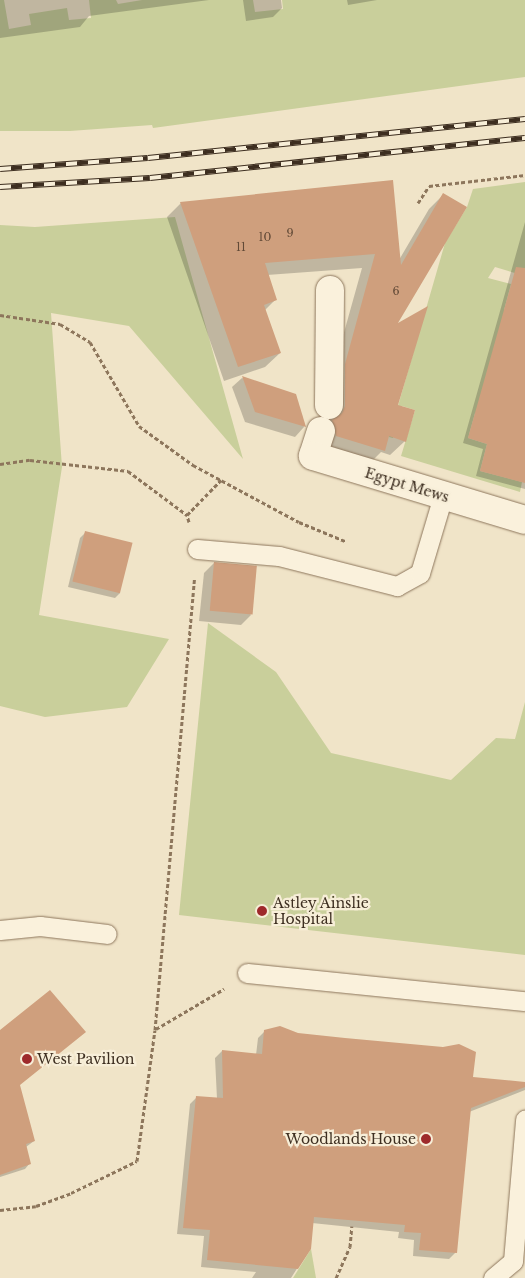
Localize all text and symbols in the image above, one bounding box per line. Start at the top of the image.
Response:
house number: 9 [286,226,294,240]
house number: 10 [259,230,271,244]
house number: 11 [236,240,246,254]
house number: 6 [392,284,400,298]
street label: Egypt Mews [363,464,451,506]
place label: Astley Ainslie Hospital [273,895,370,928]
marker: Astley Ainslie Hospital [255,904,269,918]
place label: West Pavilion [37,1051,134,1067]
marker: West Pavilion [21,1053,33,1065]
place label: Woodlands House [286,1131,416,1147]
marker: Woodlands House [420,1133,432,1145]

